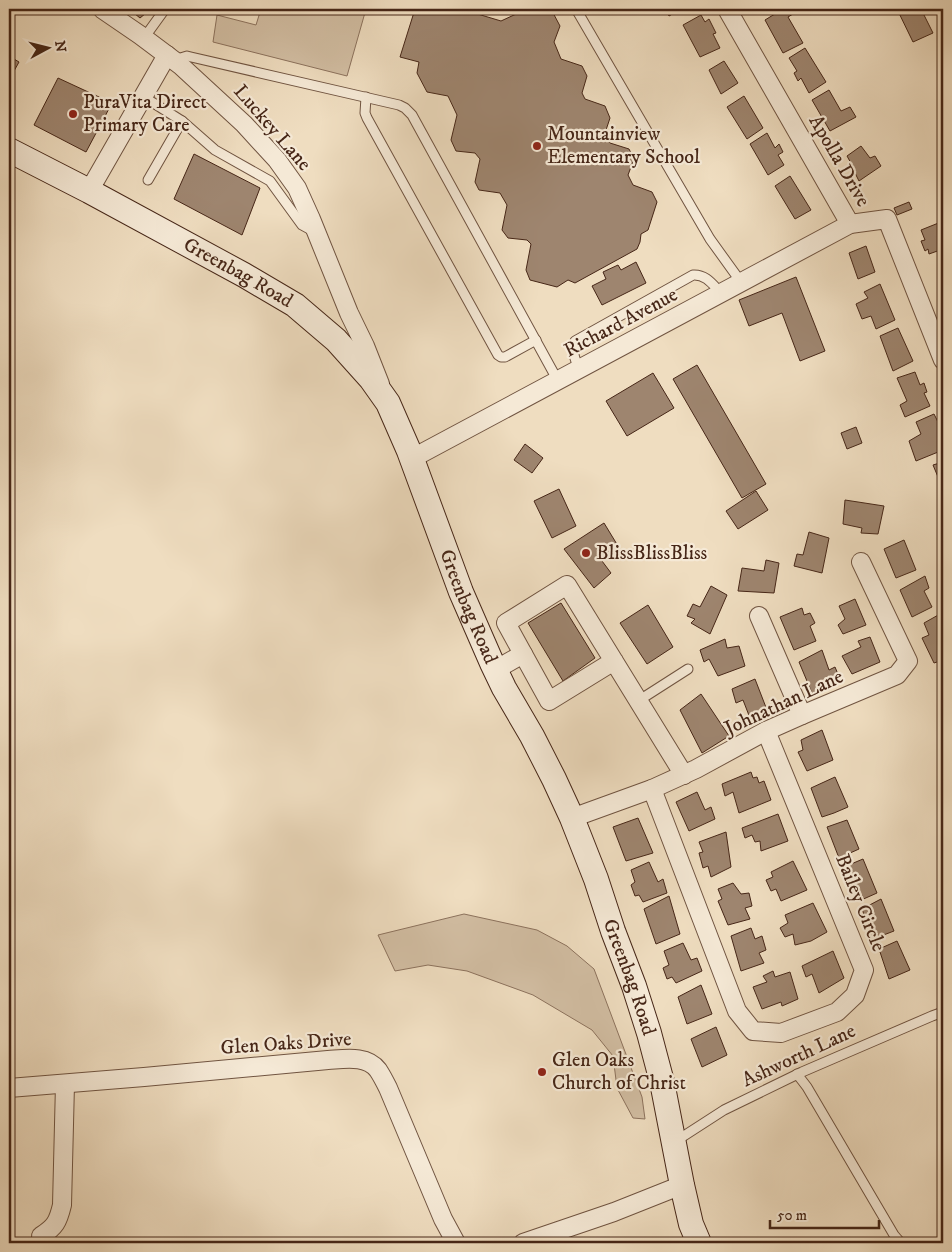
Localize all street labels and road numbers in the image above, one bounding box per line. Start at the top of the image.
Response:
street label: Luckey Lane [228,80,316,176]
street label: Apolla Drive [803,111,875,211]
street label: Greenbag Road [179,232,298,314]
street label: Richard Avenue [560,283,682,363]
street label: Greenbag Road [434,546,503,668]
street label: Johnathan Lane [719,665,847,742]
street label: Bailey Circle [829,851,891,955]
street label: Greenbag Road [597,916,661,1038]
street label: Ashworth Lane [738,1019,860,1093]
street label: Glen Oaks Drive [220,1027,352,1061]

